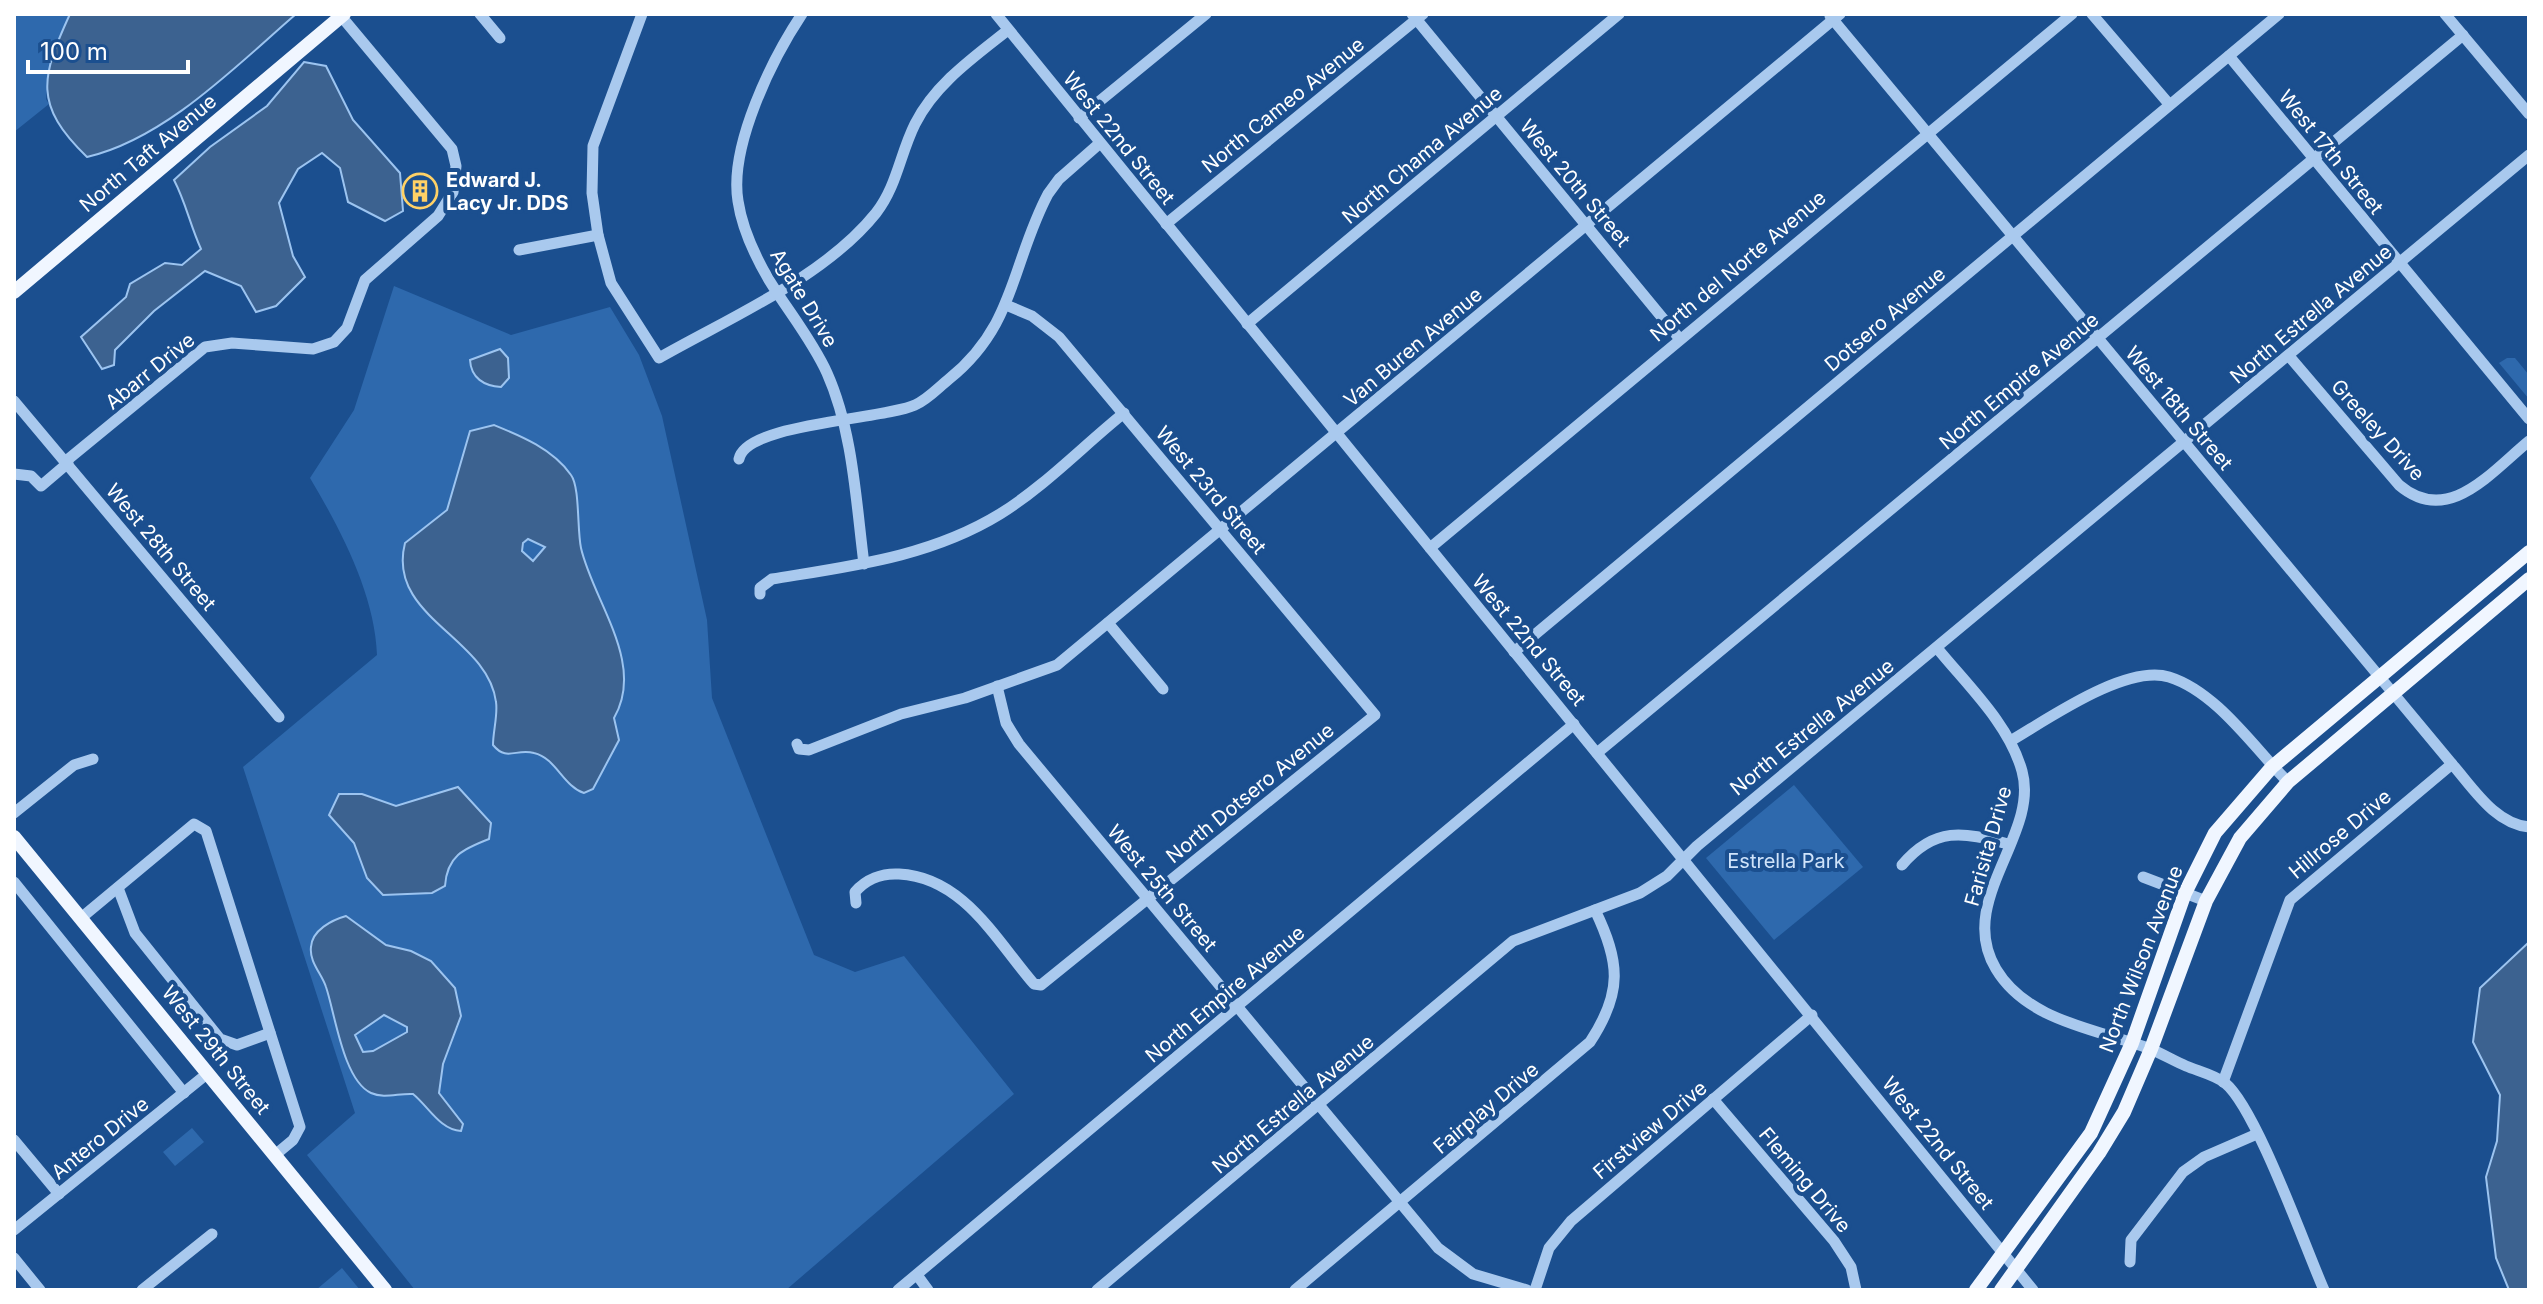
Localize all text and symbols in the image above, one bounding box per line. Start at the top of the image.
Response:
scale bar [28,24,188,74]
street label: North Cameo Avenue [1197,32,1369,178]
text: 100 m [40,37,108,66]
street label: West 22nd Street [1058,67,1180,209]
street label: North Chama Avenue [1337,81,1507,229]
street label: West 17th Street [2274,85,2389,219]
street label: North Taft Avenue [75,89,221,217]
street label: West 20th Street [1515,115,1635,252]
place label: Edward J. Lacy Jr. DDS [446,168,568,215]
building icon: Edward J. Lacy Jr. DDS [401,172,439,210]
street label: North del Norte Avenue [1645,185,1831,347]
street label: North Estrella Avenue [2225,239,2397,389]
street label: Agate Drive [765,244,843,352]
street label: Dotsero Avenue [1820,262,1950,376]
street label: Van Buren Avenue [1339,282,1487,412]
street label: North Empire Avenue [1935,307,2103,455]
street label: Abarr Drive [100,328,200,414]
street label: West 18th Street [2120,341,2238,475]
street label: Greeley Drive [2326,374,2430,486]
street label: West 23rd Street [1151,421,1272,559]
street label: West 28th Street [101,479,221,616]
street label: West 22nd Street [1467,570,1591,711]
street label: North Estrella Avenue [1725,654,1899,800]
street label: North Dotsero Avenue [1161,718,1339,868]
street label: Farisita Drive [1959,783,2017,909]
street label: Hillrose Drive [2284,784,2396,884]
street label: West 25th Street [1102,820,1222,957]
park label: Estrella Park [1727,849,1845,873]
street label: North Wilson Avenue [2094,862,2188,1056]
street label: North Empire Avenue [1141,920,1309,1068]
street label: West 29th Street [157,981,275,1119]
street label: North Estrella Avenue [1207,1029,1379,1179]
street label: Fairplay Drive [1429,1057,1543,1159]
street label: West 22nd Street [1877,1072,1999,1214]
street label: Firstview Drive [1588,1076,1712,1184]
street label: Antero Drive [47,1092,153,1184]
street label: Fleming Drive [1754,1122,1856,1238]

